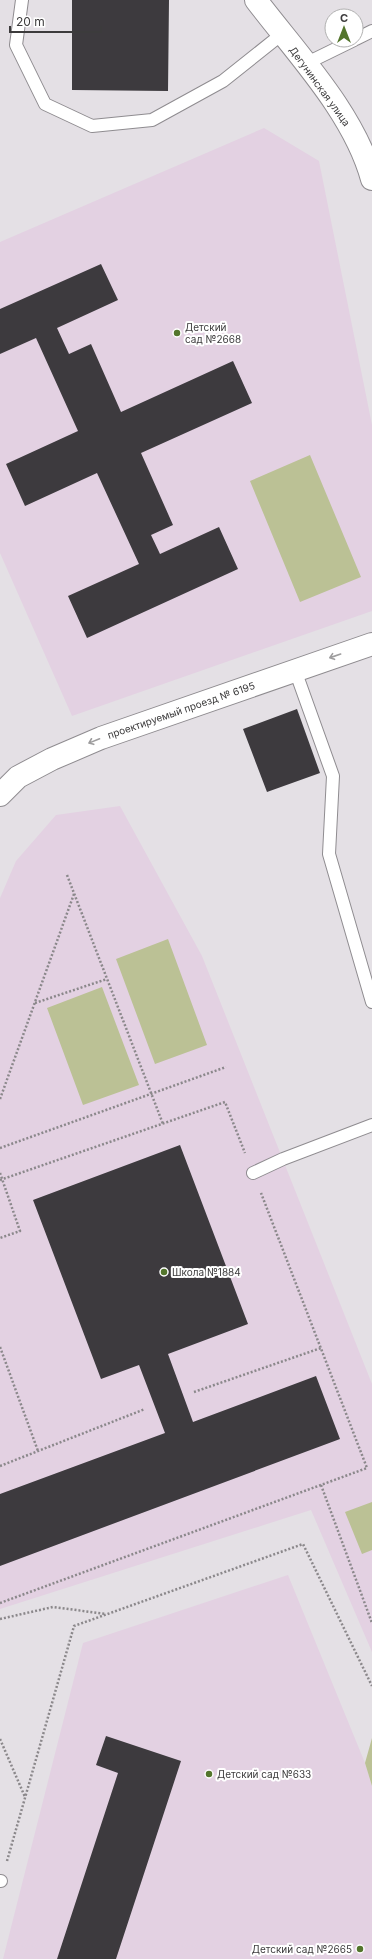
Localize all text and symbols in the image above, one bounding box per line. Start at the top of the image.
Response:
scale bar [10,8,101,34]
north arrow [324,8,364,48]
text: С [340,11,348,25]
text: 20 m [16,14,45,29]
street label: Дегунинская улица [287,44,353,128]
place label: Детский сад №2668 [185,321,241,345]
marker: Детский сад №2668 [172,328,182,338]
one-way arrow [329,653,342,660]
street label: проектируемый проезд № 6195 [106,679,256,741]
one-way arrow [88,738,100,745]
place label: Школа №1884 [172,1266,241,1278]
marker: Школа №1884 [159,1267,169,1277]
place label: Детский сад №633 [217,1768,311,1780]
marker: Детский сад №633 [204,1769,214,1779]
place label: Детский сад №2665 [252,1943,352,1955]
marker: Детский сад №2665 [355,1944,365,1954]

